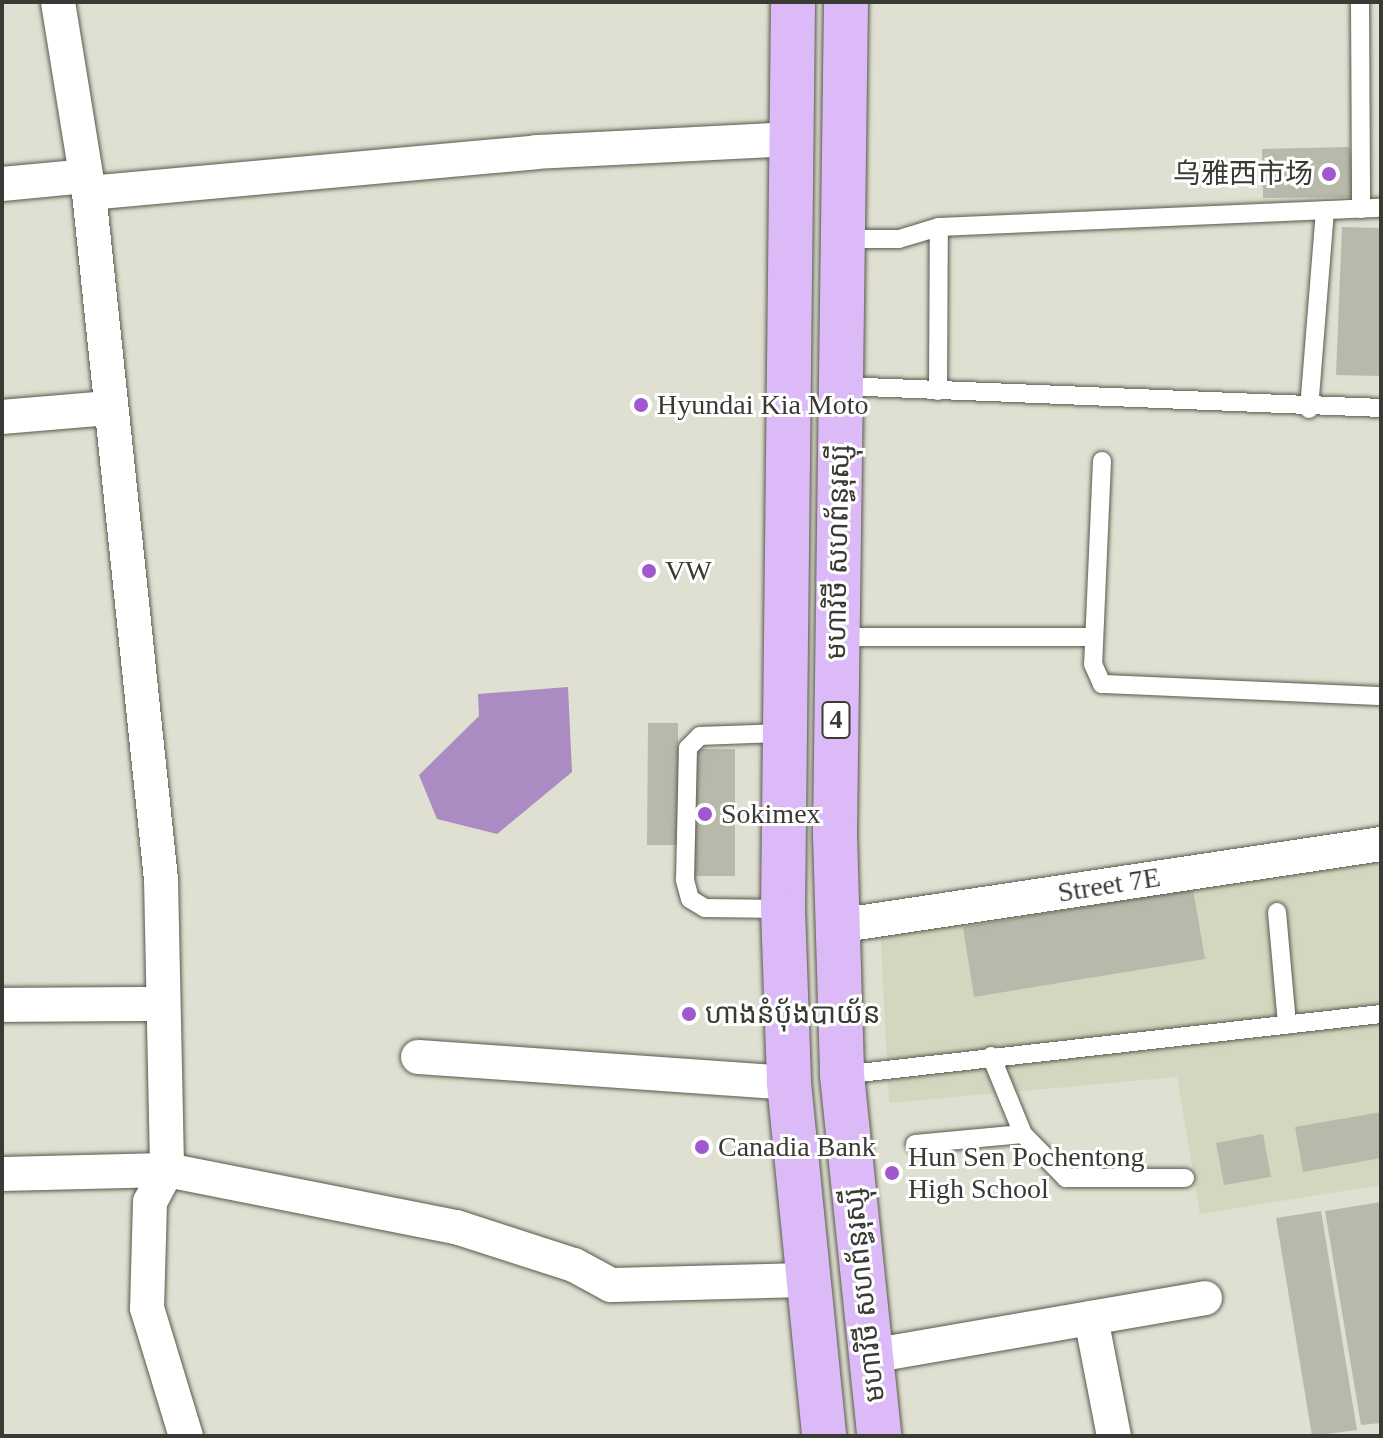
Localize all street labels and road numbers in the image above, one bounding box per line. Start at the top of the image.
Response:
street label: មហាវិថី សហព័ន្ធរុស្ស៊ី [819,444,857,660]
road number: 4 [820,698,852,742]
street label: Street 7E [1055,860,1163,910]
street label: មហាវិថី សហព័ន្ធរុស្ស៊ី [836,1186,892,1404]

